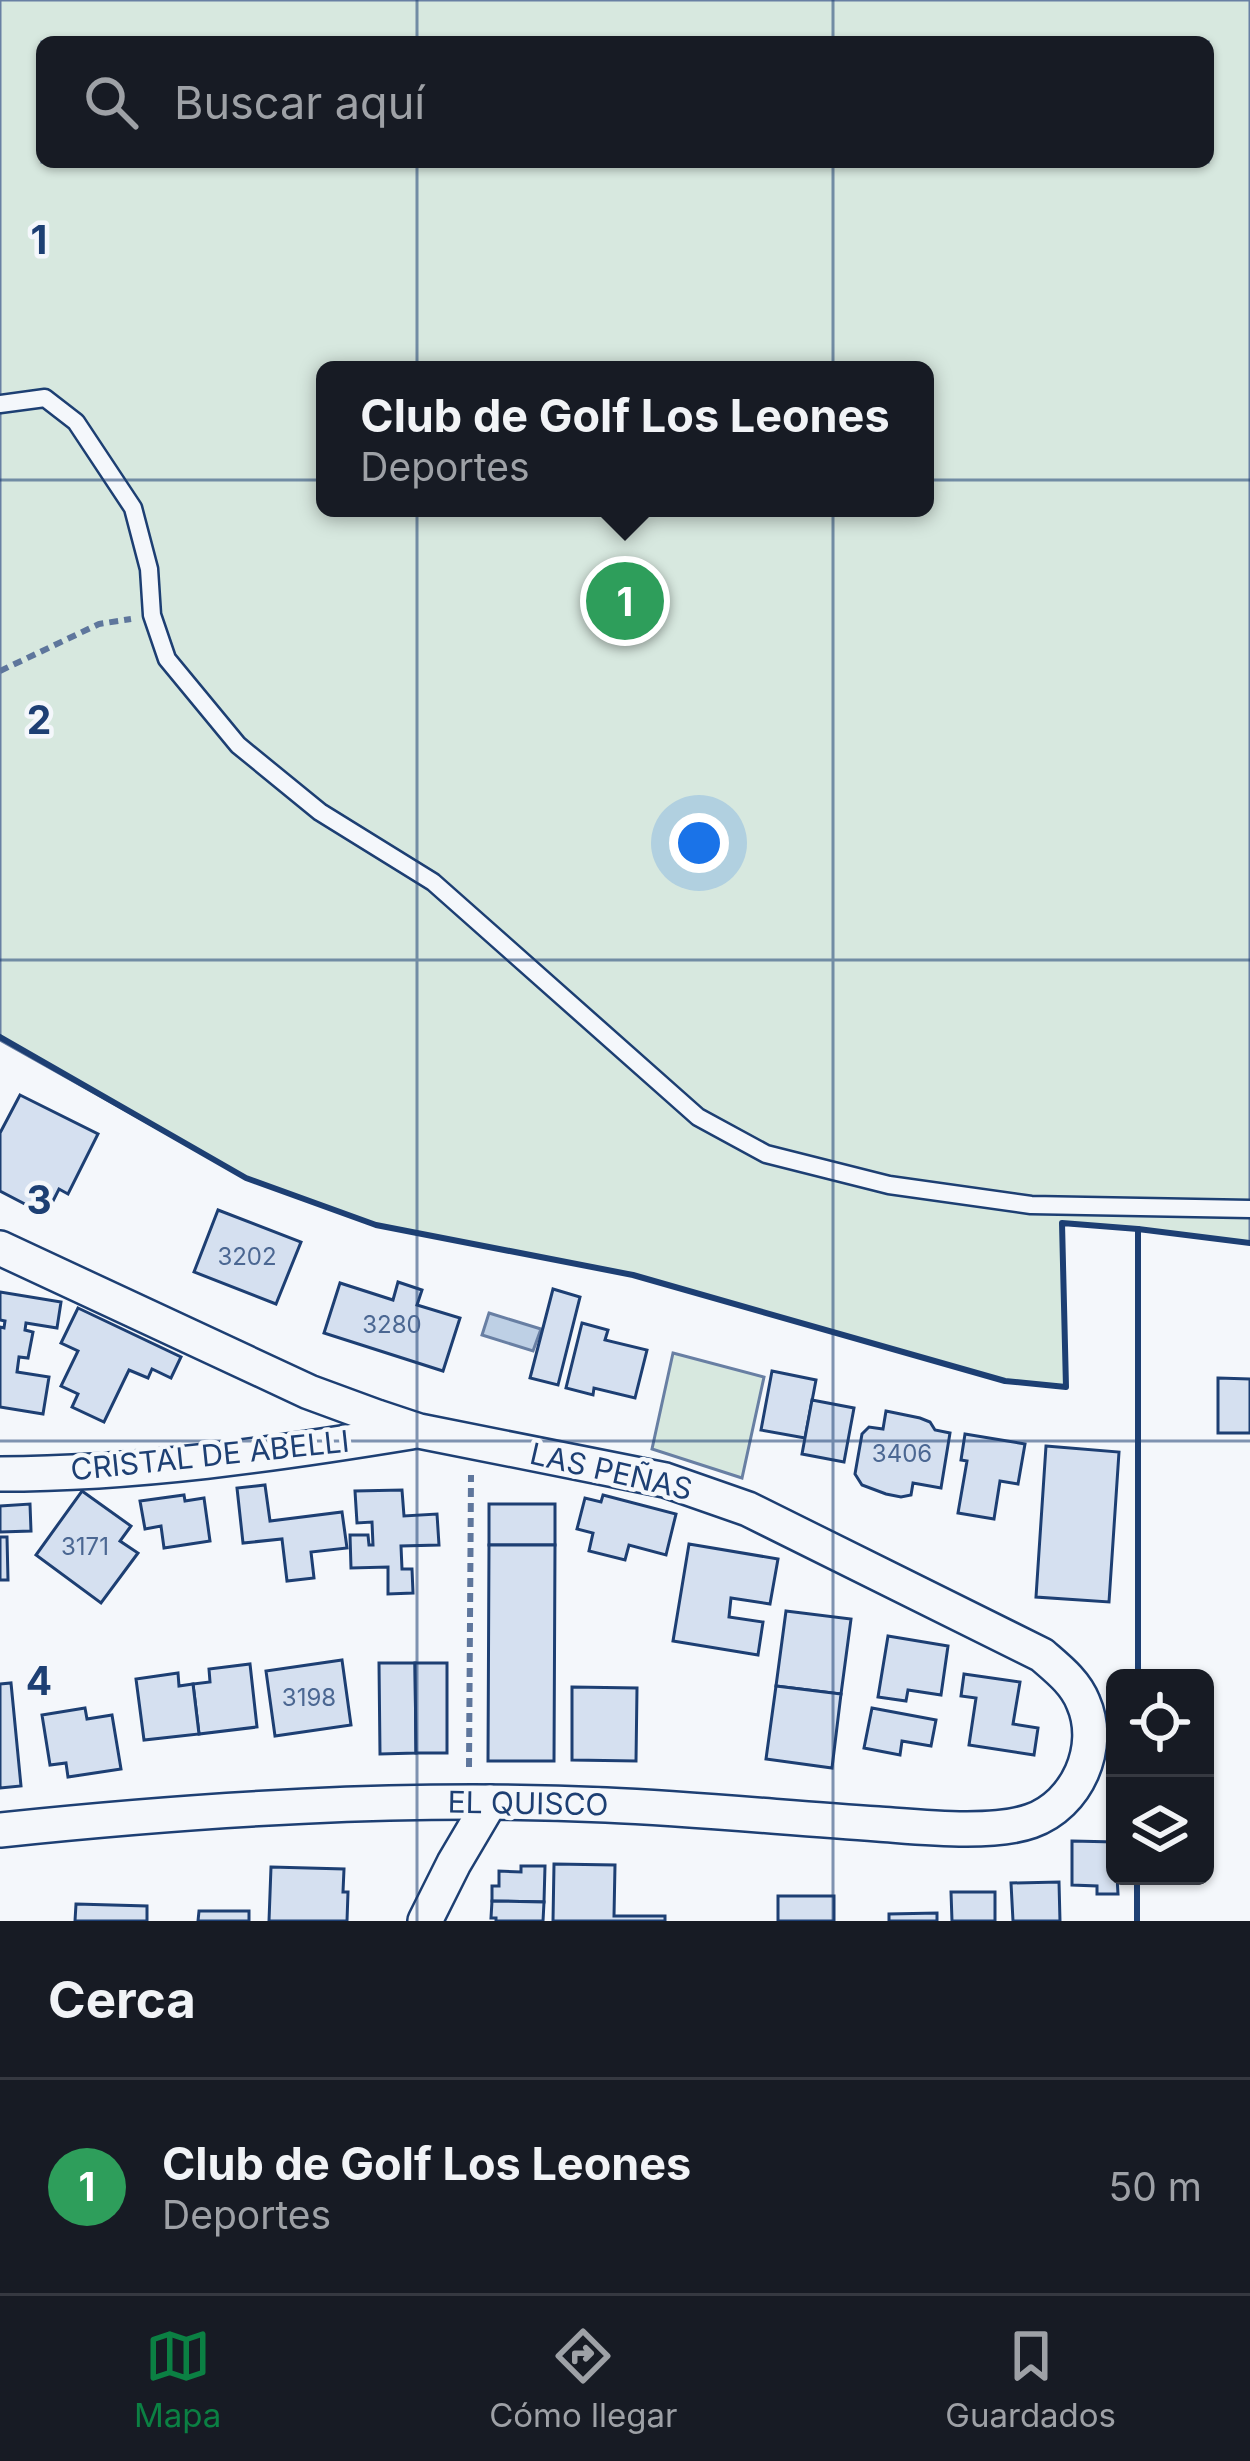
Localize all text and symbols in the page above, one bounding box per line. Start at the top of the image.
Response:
search box [36,36,1214,168]
icon: search [78,69,144,135]
text: Buscar aquí [174,75,425,130]
text: 1 [31,216,47,263]
popup [316,361,934,517]
text: Club de Golf Los Leones [360,388,890,443]
text: Deportes [360,443,530,490]
pin: 1 [586,556,664,646]
text: 2 [27,696,51,743]
your location [669,813,729,873]
text: 3 [26,1176,52,1223]
house number: 3202 [217,1242,277,1271]
house number: 3280 [362,1310,422,1339]
street label: CRISTAL DE ABELLI [69,1422,351,1488]
street label: LAS PEÑAS [527,1435,696,1507]
house number: 3406 [872,1439,932,1468]
house number: 3171 [61,1532,109,1561]
text: 4 [26,1657,52,1704]
map controls [1106,1669,1214,1885]
button: locate [1106,1669,1214,1777]
house number: 3198 [282,1683,336,1712]
button: layers [1106,1777,1214,1885]
street label: EL QUISCO [447,1784,609,1822]
text: Cerca [48,1969,196,2030]
text: Club de Golf Los Leones [162,2136,691,2191]
text: 1 [79,2163,95,2210]
text: 50 m [1109,2163,1202,2210]
text: Deportes [162,2191,331,2238]
tab: Mapa [134,2323,221,2435]
tab: Cómo llegar [489,2323,677,2435]
tab: Guardados [945,2323,1116,2435]

